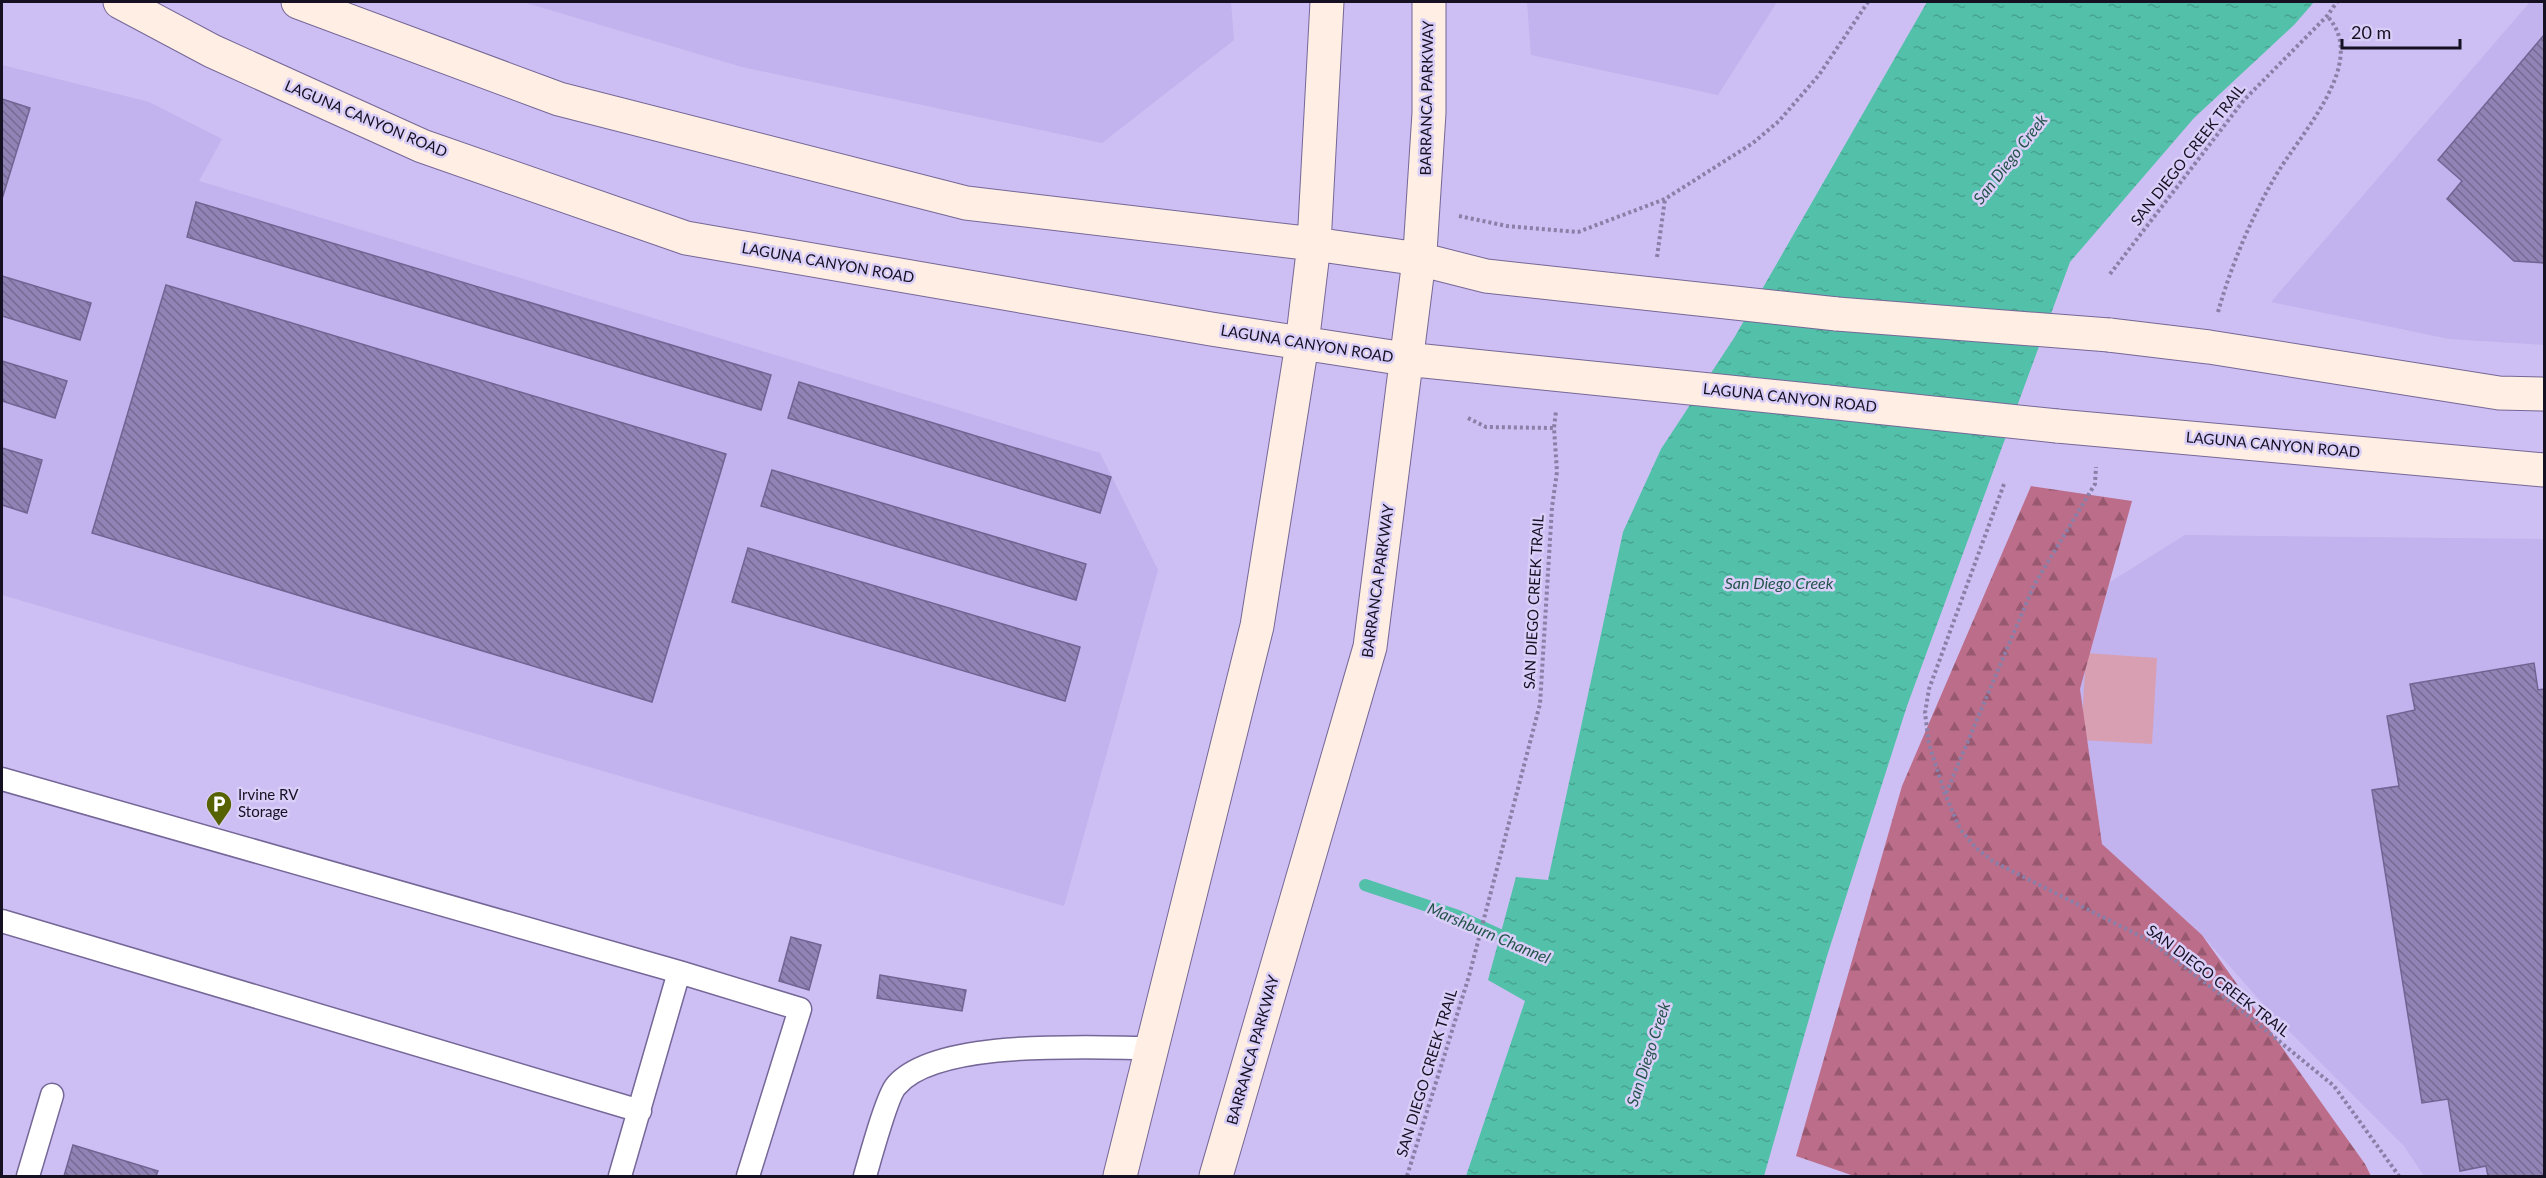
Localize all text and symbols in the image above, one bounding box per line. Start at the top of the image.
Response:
scale bar [2342,12,2460,50]
street label: BARRANCA PARKWAY [1416,20,1436,175]
text: 20 m [2351,21,2391,43]
street label: LAGUNA CANYON ROAD [282,76,450,161]
street label: SAN DIEGO CREEK TRAIL [2126,80,2248,229]
water label: San Diego Creek [1969,110,2051,207]
street label: LAGUNA CANYON ROAD [741,238,916,286]
street label: LAGUNA CANYON ROAD [1219,320,1395,366]
street label: LAGUNA CANYON ROAD [1702,379,1878,415]
street label: LAGUNA CANYON ROAD [2185,427,2361,461]
street label: BARRANCA PARKWAY [1357,502,1397,659]
street label: SAN DIEGO CREEK TRAIL [1519,514,1547,690]
water label: San Diego Creek [1725,573,1834,592]
place label: Irvine RV Storage [238,785,299,820]
parking icon: Irvine RV Storage [204,789,234,827]
water label: Marshburn Channel [1425,898,1554,967]
street label: SAN DIEGO CREEK TRAIL [2143,920,2294,1040]
street label: BARRANCA PARKWAY [1222,972,1282,1127]
street label: SAN DIEGO CREEK TRAIL [1392,986,1460,1159]
water label: San Diego Creek [1622,999,1673,1108]

